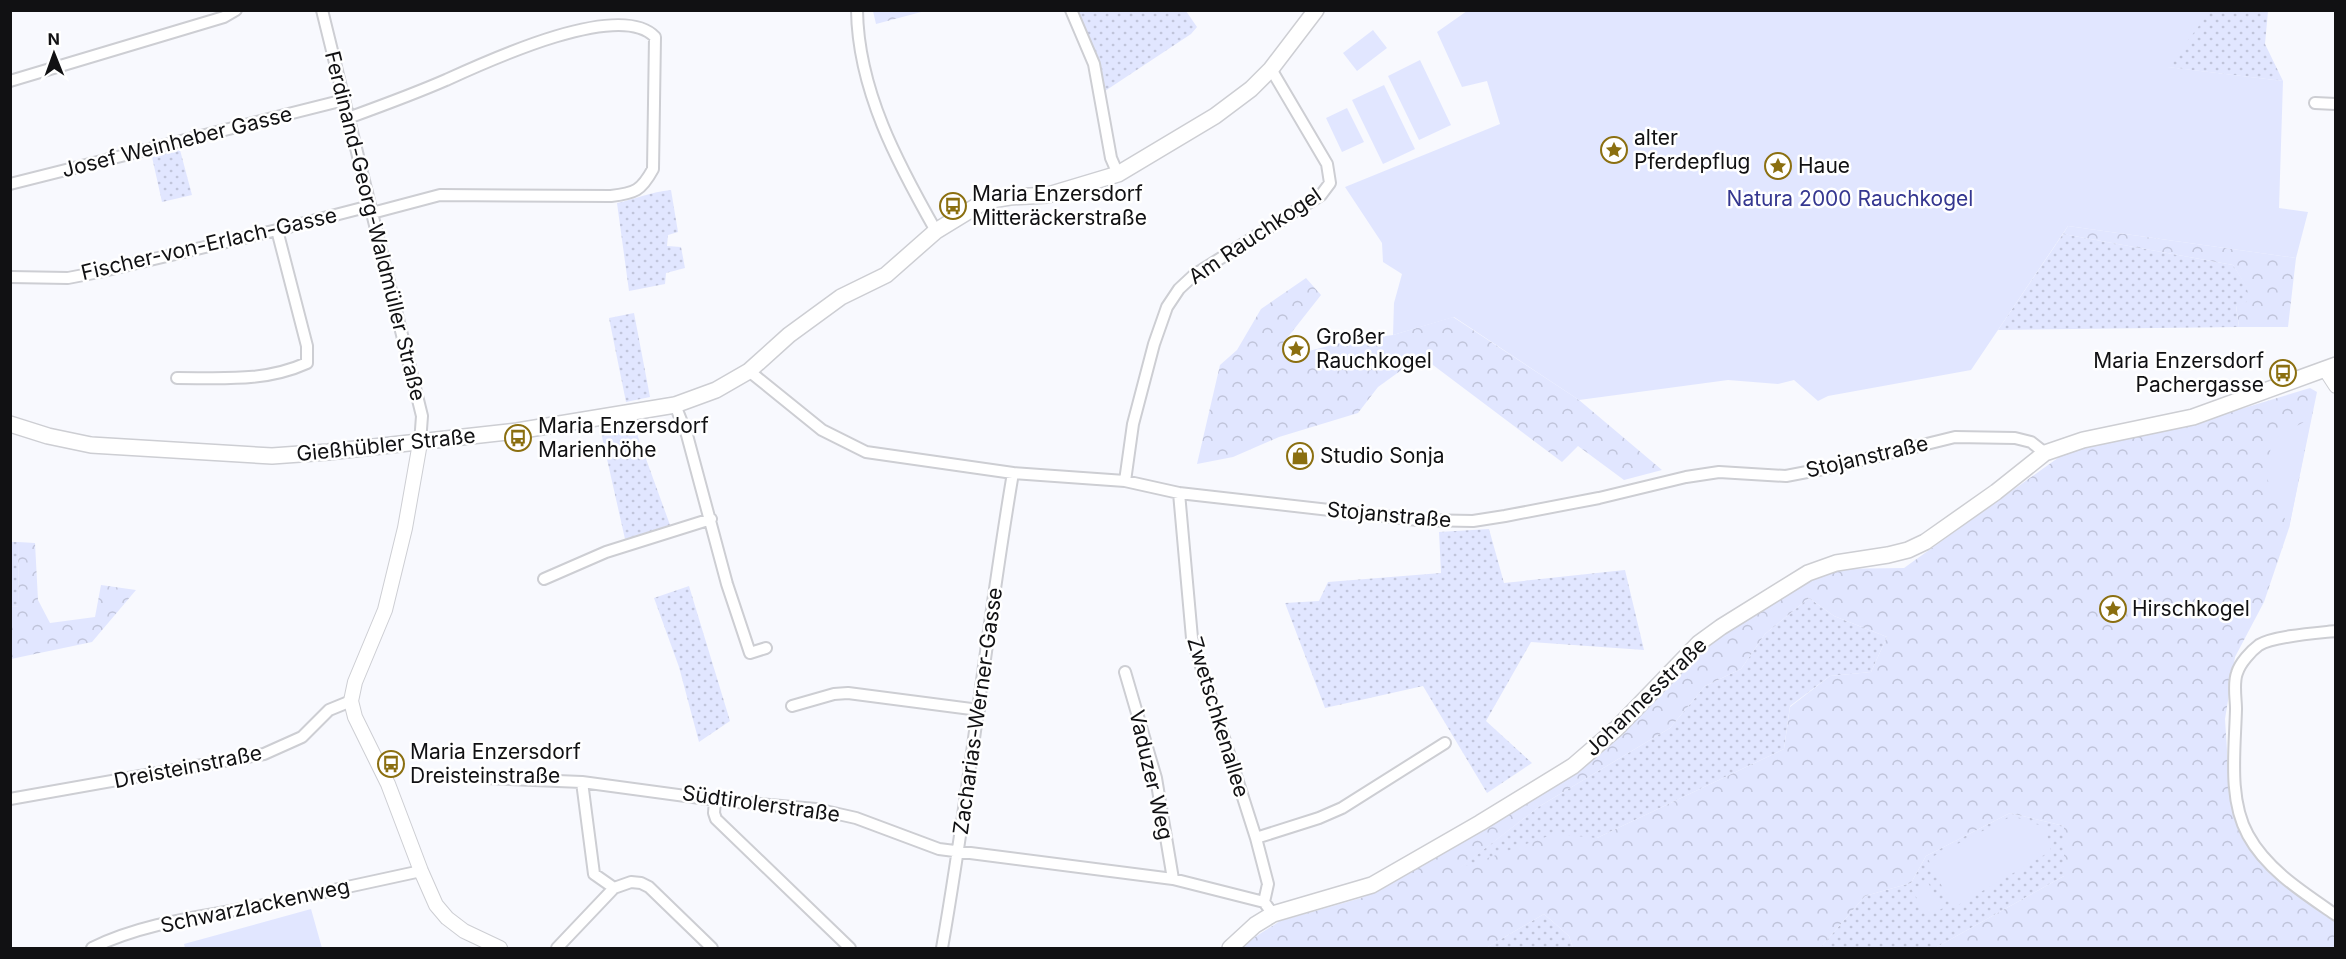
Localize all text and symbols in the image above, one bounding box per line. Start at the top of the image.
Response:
north arrow [24,24,84,84]
text: N [47,29,60,49]
street label: Ferdinand-Georg-Waldmüller Straße [320,48,431,403]
street label: Josef Weinheber Gasse [59,101,295,182]
place label: alter Pferdepflug [1634,125,1750,174]
place icon: alter Pferdepflug [1599,135,1629,165]
place icon: Haue [1763,151,1793,181]
place label: Haue [1798,153,1850,178]
place label: Maria Enzersdorf Mitteräckerstraße [972,181,1147,230]
street label: Am Rauchkogel [1184,182,1326,289]
park label: Natura 2000 Rauchkogel [1727,186,1973,211]
bus stop icon: Maria Enzersdorf Mitteräckerstraße [938,191,968,221]
street label: Fischer-von-Erlach-Gasse [79,202,339,285]
place label: Großer Rauchkogel [1316,324,1432,373]
place icon: Großer Rauchkogel [1281,334,1311,364]
place label: Maria Enzersdorf Pachergasse [2093,348,2264,397]
bus stop icon: Maria Enzersdorf Pachergasse [2268,358,2298,388]
place label: Maria Enzersdorf Marienhöhe [538,413,709,462]
street label: Gießhübler Straße [295,423,477,466]
bus stop icon: Maria Enzersdorf Marienhöhe [503,423,533,453]
street label: Stojanstraße [1803,430,1931,483]
shop icon: Studio Sonja [1285,441,1315,471]
place label: Studio Sonja [1320,443,1445,468]
street label: Stojanstraße [1326,497,1452,532]
street label: Zacharias-Werner-Gasse [948,586,1007,836]
place icon: Hirschkogel [2098,594,2128,624]
place label: Hirschkogel [2132,596,2250,621]
street label: Johannesstraße [1580,632,1712,761]
street label: Zwetschkenallee [1182,634,1255,800]
street label: Vaduzer Weg [1124,707,1179,842]
place label: Maria Enzersdorf Dreisteinstraße [410,739,581,788]
street label: Dreisteinstraße [112,740,264,793]
bus stop icon: Maria Enzersdorf Dreisteinstraße [376,749,406,779]
street label: Südtirolerstraße [680,780,842,827]
street label: Schwarzlackenweg [158,873,352,938]

